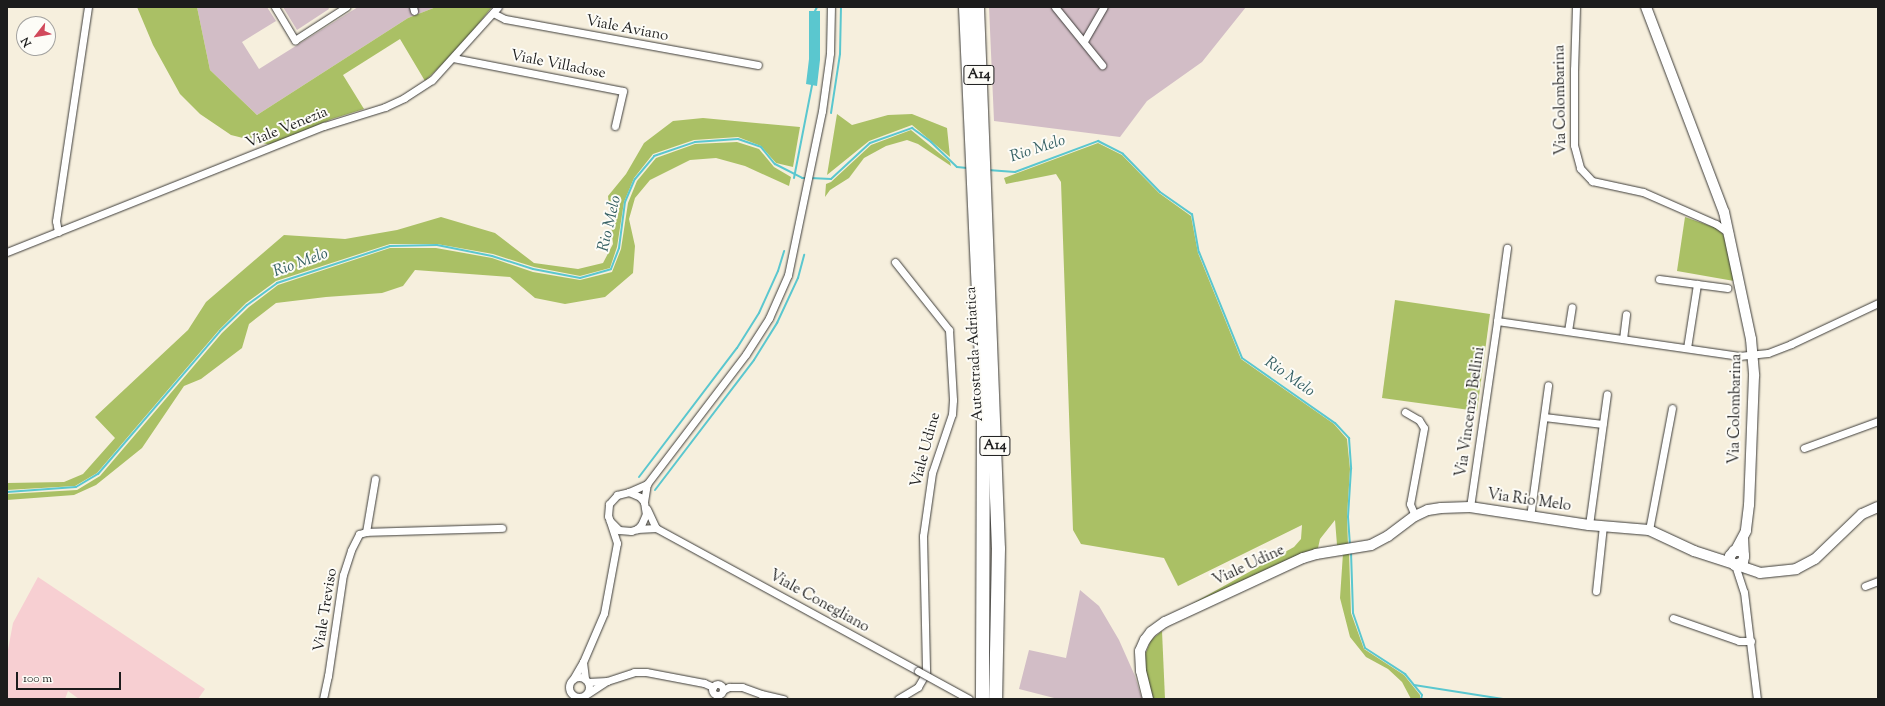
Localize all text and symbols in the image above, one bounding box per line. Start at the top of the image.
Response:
street label: Viale Aviano [584,12,670,46]
north arrow [16,16,56,56]
text: N [17,34,36,50]
street label: Via Colombarina [1551,45,1571,155]
street label: Viale Villadose [509,47,607,83]
road number: A14 [963,63,995,87]
street label: Viale Venezia [243,103,331,153]
water label: Rio Melo [1008,132,1068,168]
water label: Rio Melo [595,194,627,254]
water label: Rio Melo [271,245,331,283]
street label: Autostrada Adriatica [962,286,988,422]
street label: Via Vincenzo Bellini [1453,346,1489,478]
water label: Rio Melo [1260,354,1318,402]
street label: Via Colombarina [1726,354,1746,464]
street label: Viale Udine [907,410,945,490]
road number: A14 [979,434,1011,458]
street label: Via Rio Melo [1486,486,1572,516]
street label: Viale Udine [1210,542,1288,590]
street label: Viale Treviso [311,567,341,653]
street label: Viale Conegliano [766,567,872,637]
scale bar [18,664,123,690]
text: 100 m [23,670,52,688]

